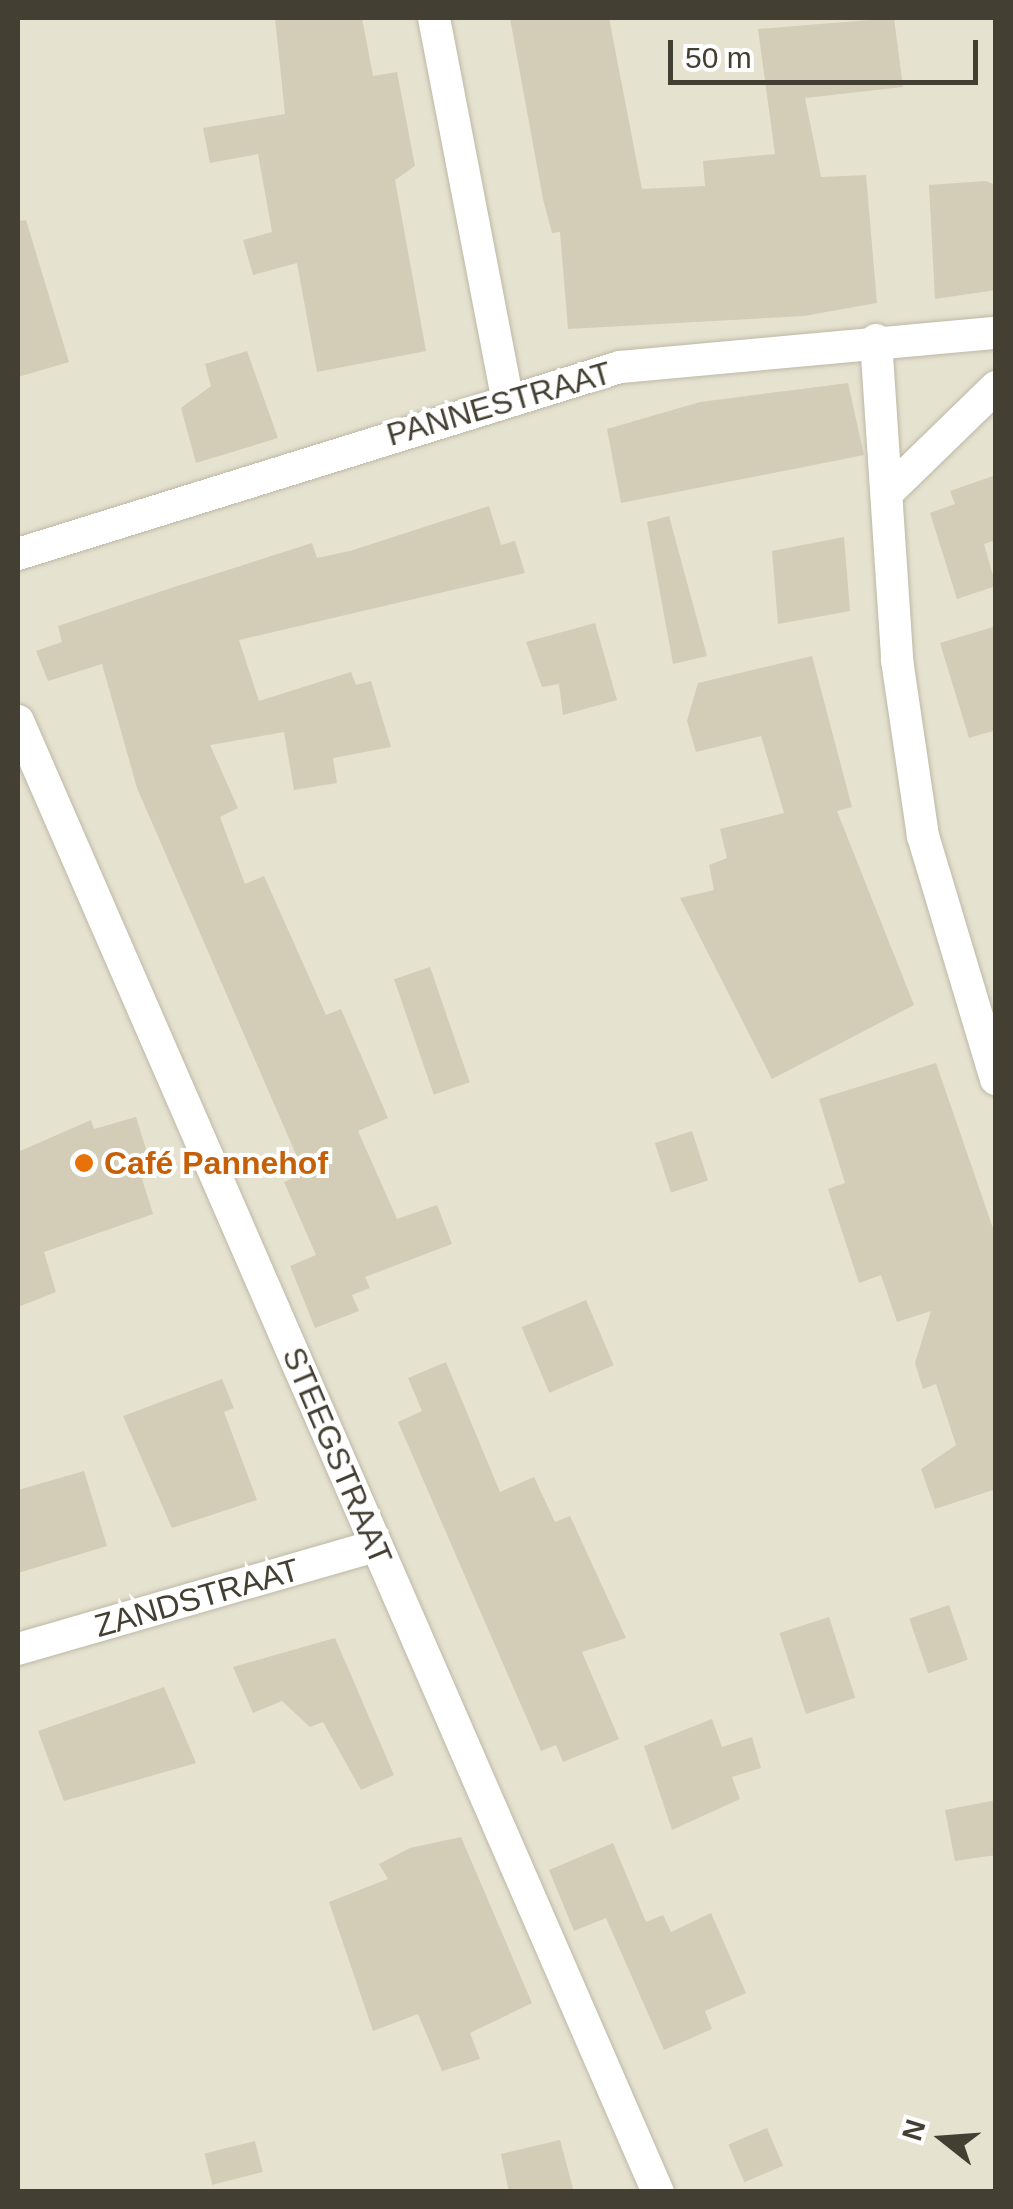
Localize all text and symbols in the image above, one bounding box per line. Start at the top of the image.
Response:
scale bar [673,20,983,82]
text: 50 m [685,41,752,74]
street label: PANNESTRAAT [382,354,616,454]
place label: Café Pannehof [104,1144,328,1182]
marker: Café Pannehof [73,1152,95,1174]
street label: STEEGSTRAAT [274,1342,400,1570]
street label: ZANDSTRAAT [90,1550,304,1646]
north arrow [893,2089,993,2189]
text: N [896,2116,932,2144]

